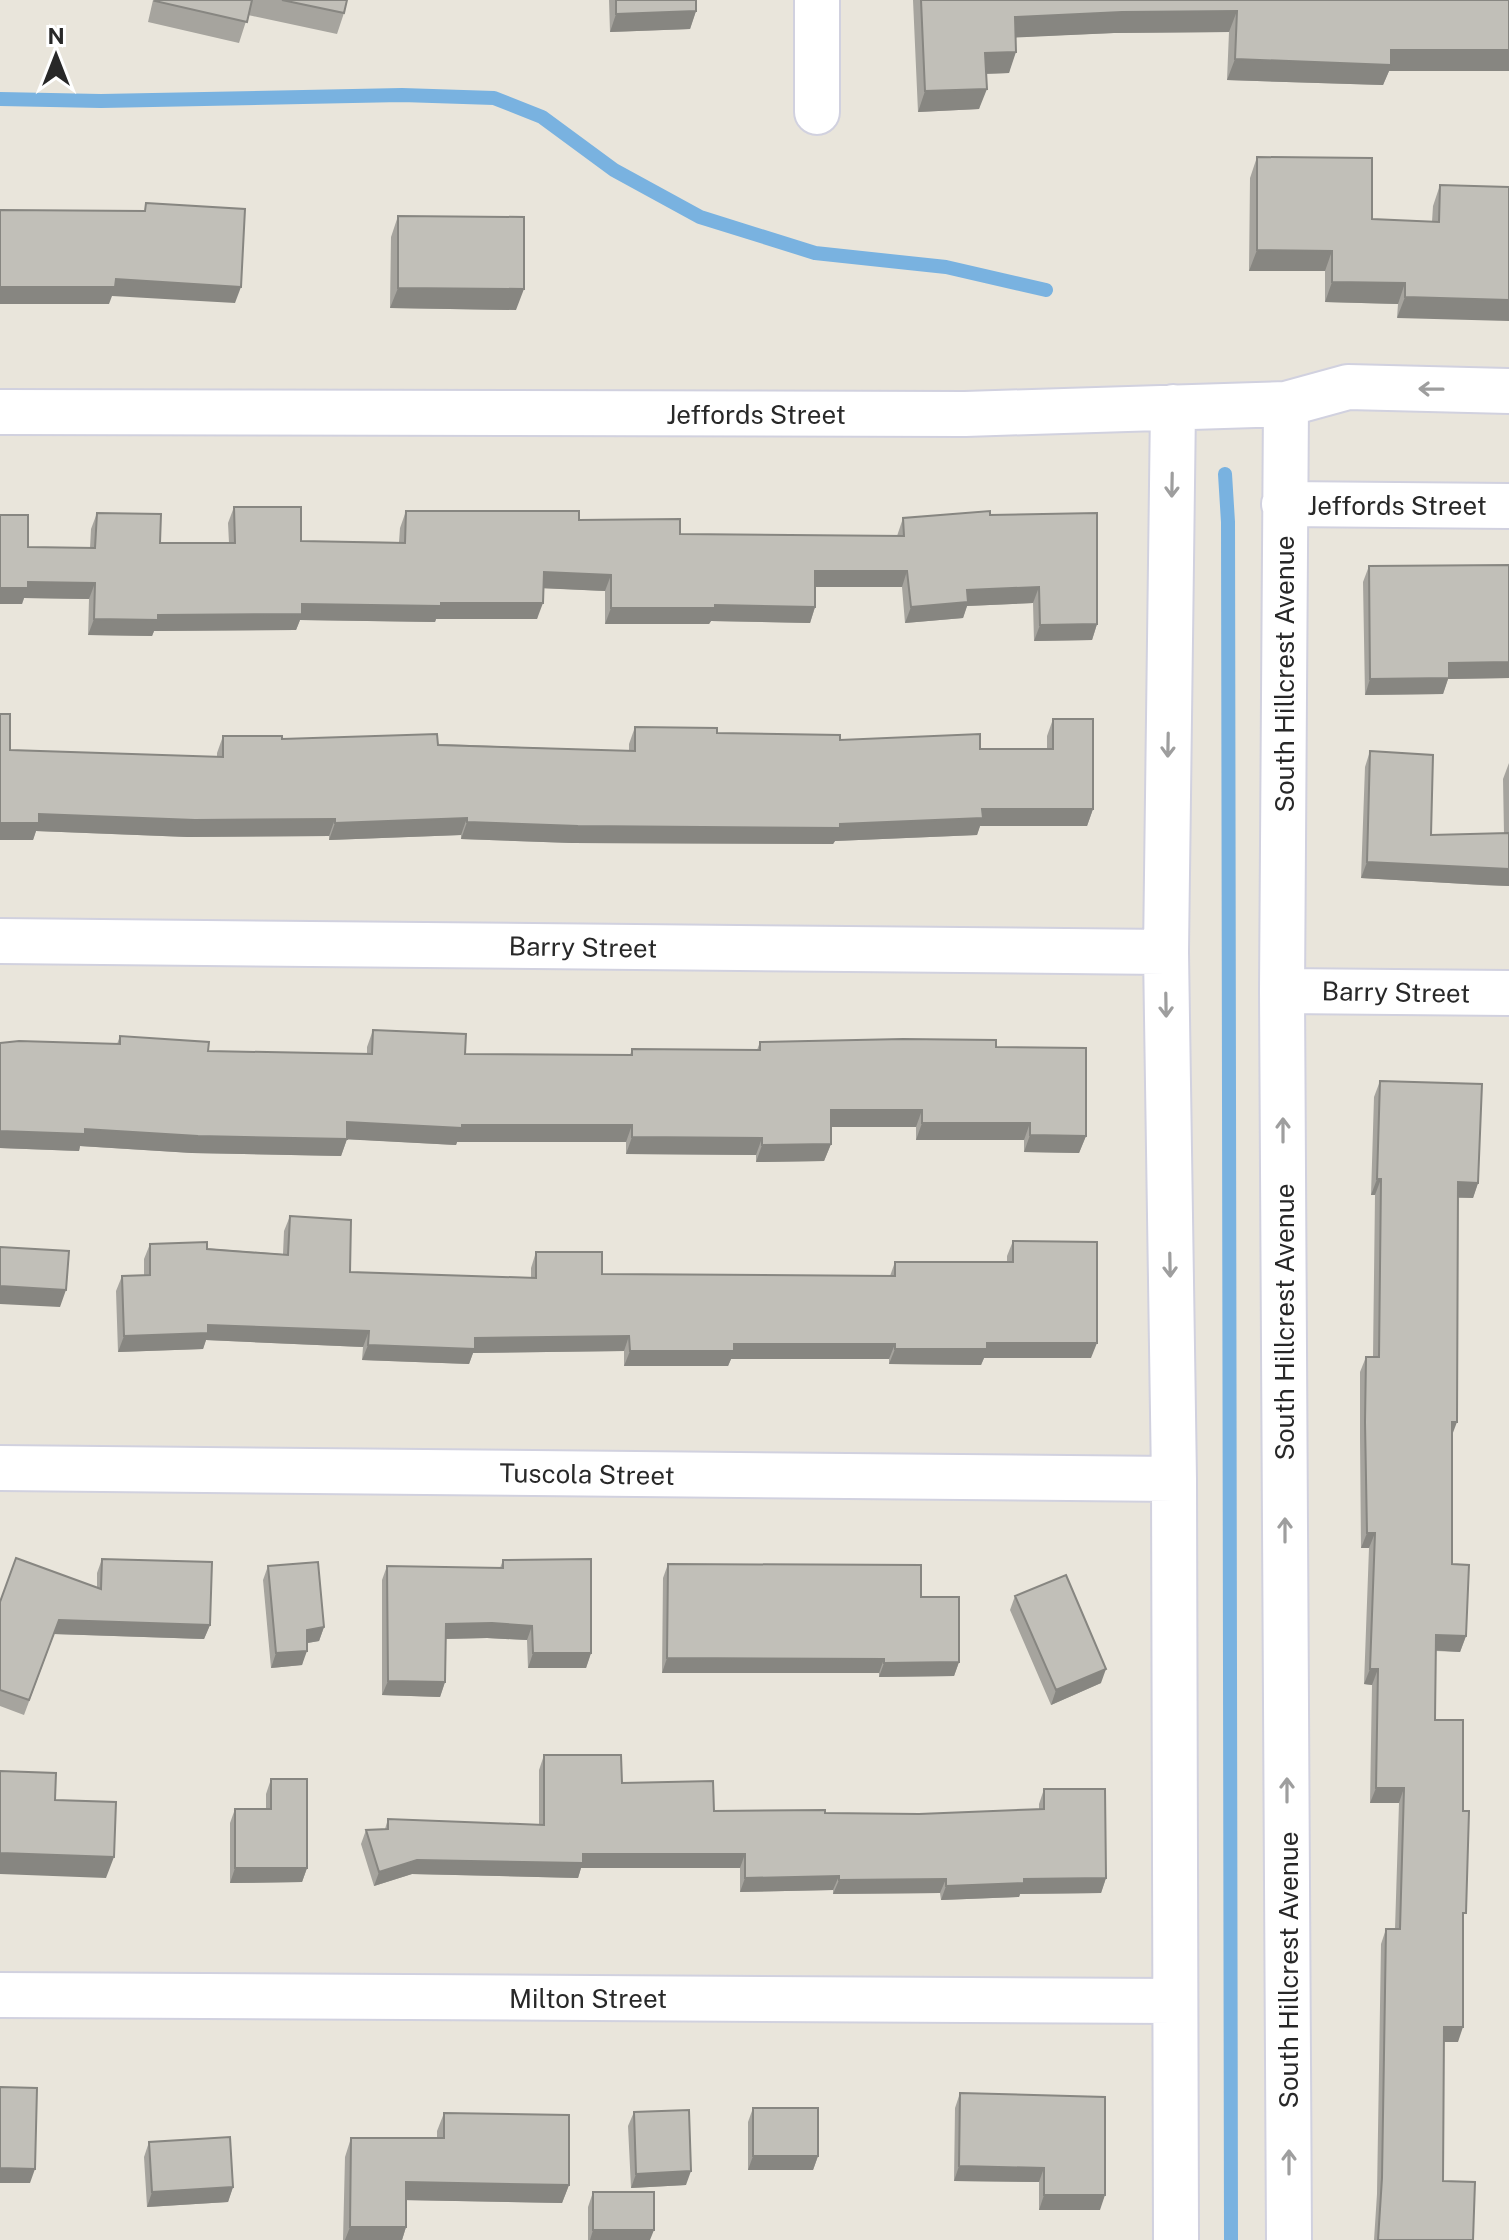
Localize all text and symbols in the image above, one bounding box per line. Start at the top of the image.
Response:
north arrow [16,16,96,96]
text: N [47,23,65,49]
one-way arrow [1418,381,1445,397]
street label: Jeffords Street [666,399,846,430]
one-way arrow [1164,471,1180,498]
street label: Jeffords Street [1307,490,1487,521]
street label: South Hillcrest Avenue [1269,536,1300,812]
one-way arrow [1161,731,1176,758]
street label: Barry Street [508,930,658,964]
street label: Barry Street [1321,975,1471,1009]
one-way arrow [1159,991,1174,1018]
one-way arrow [1275,1117,1291,1144]
street label: South Hillcrest Avenue [1269,1184,1300,1460]
one-way arrow [1163,1251,1178,1278]
street label: Tuscola Street [499,1457,675,1491]
one-way arrow [1277,1517,1293,1544]
one-way arrow [1279,1777,1295,1804]
street label: South Hillcrest Avenue [1273,1832,1304,2108]
street label: Milton Street [509,1983,667,2014]
one-way arrow [1281,2149,1297,2176]

